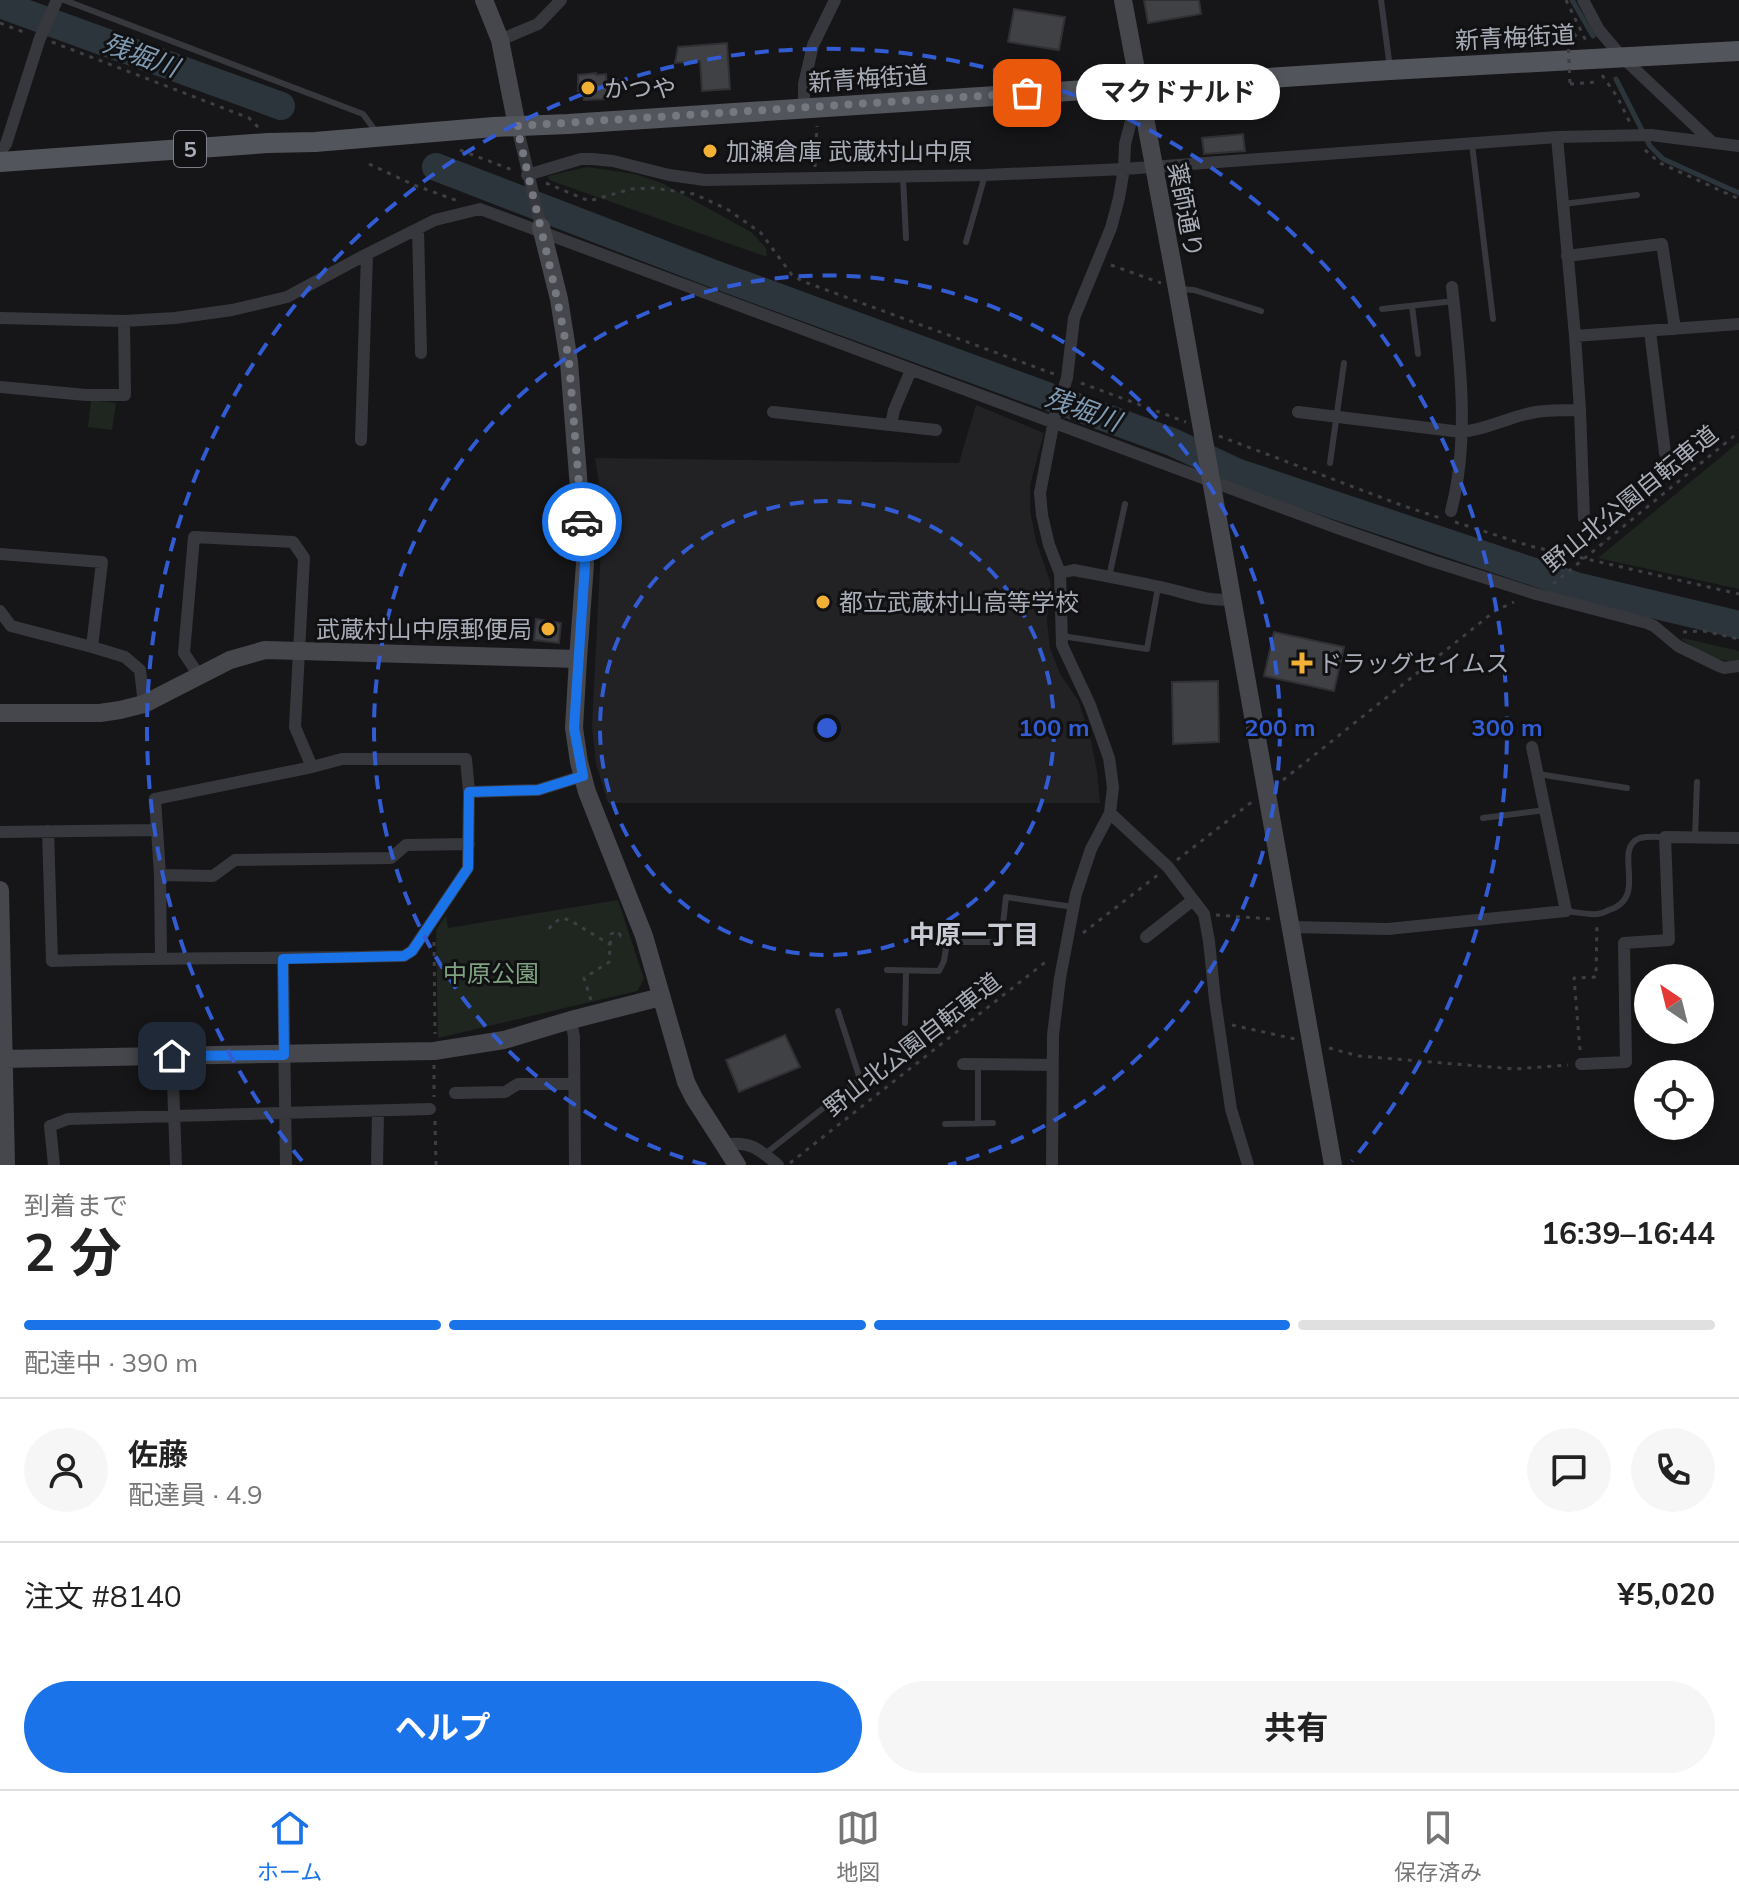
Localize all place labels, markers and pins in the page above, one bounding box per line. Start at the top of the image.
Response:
pin [993,59,1061,127]
callout: マクドナルド [1075,65,1279,121]
place label: かつや [604,73,676,103]
marker: かつや [579,79,597,97]
place label: 加瀬倉庫 武蔵村山中原 [726,136,972,166]
marker: 加瀬倉庫 武蔵村山中原 [701,142,719,160]
place label: 都立武蔵村山高等学校 [839,587,1079,617]
marker: 都立武蔵村山高等学校 [814,593,832,611]
place label: 武蔵村山中原郵便局 [316,614,532,644]
marker: 武蔵村山中原郵便局 [539,620,557,638]
place label: ドラッグセイムス [1318,648,1510,678]
marker: ドラッグセイムス [1293,654,1311,672]
centre of rings [813,714,841,742]
pin [138,1022,206,1090]

